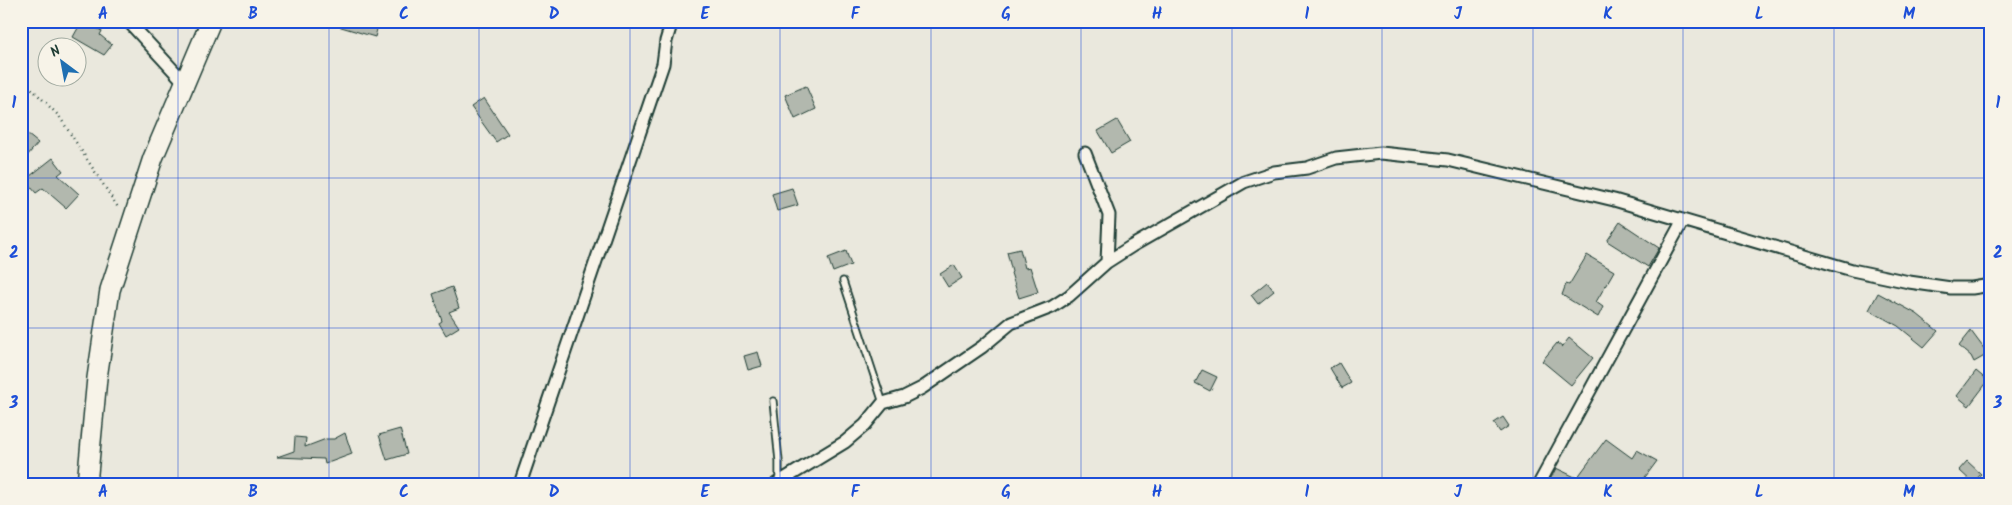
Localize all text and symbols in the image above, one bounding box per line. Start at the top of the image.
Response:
text: A [98,2,108,27]
text: B [248,2,258,27]
text: C [399,2,409,27]
text: D [549,2,560,27]
text: E [701,2,711,27]
text: F [851,2,861,27]
text: G [1001,2,1011,27]
text: H [1152,2,1162,27]
text: I [1305,2,1310,27]
text: J [1454,2,1463,27]
text: K [1603,2,1613,27]
text: L [1755,2,1763,27]
text: M [1903,2,1916,27]
north arrow [38,38,88,88]
text: N [46,40,65,63]
text: 1 [12,91,17,116]
text: 1 [1996,91,2001,116]
text: 2 [9,241,19,266]
text: 2 [1993,241,2003,266]
text: 3 [9,391,19,416]
text: 3 [1993,391,2003,416]
text: A [98,480,108,505]
text: B [248,480,258,505]
text: C [399,480,409,505]
text: D [549,480,560,505]
text: E [701,480,711,505]
text: F [851,480,861,505]
text: G [1001,480,1011,505]
text: H [1152,480,1162,505]
text: I [1305,480,1310,505]
text: J [1454,480,1463,505]
text: K [1603,480,1613,505]
text: L [1755,480,1763,505]
text: M [1903,480,1916,505]

